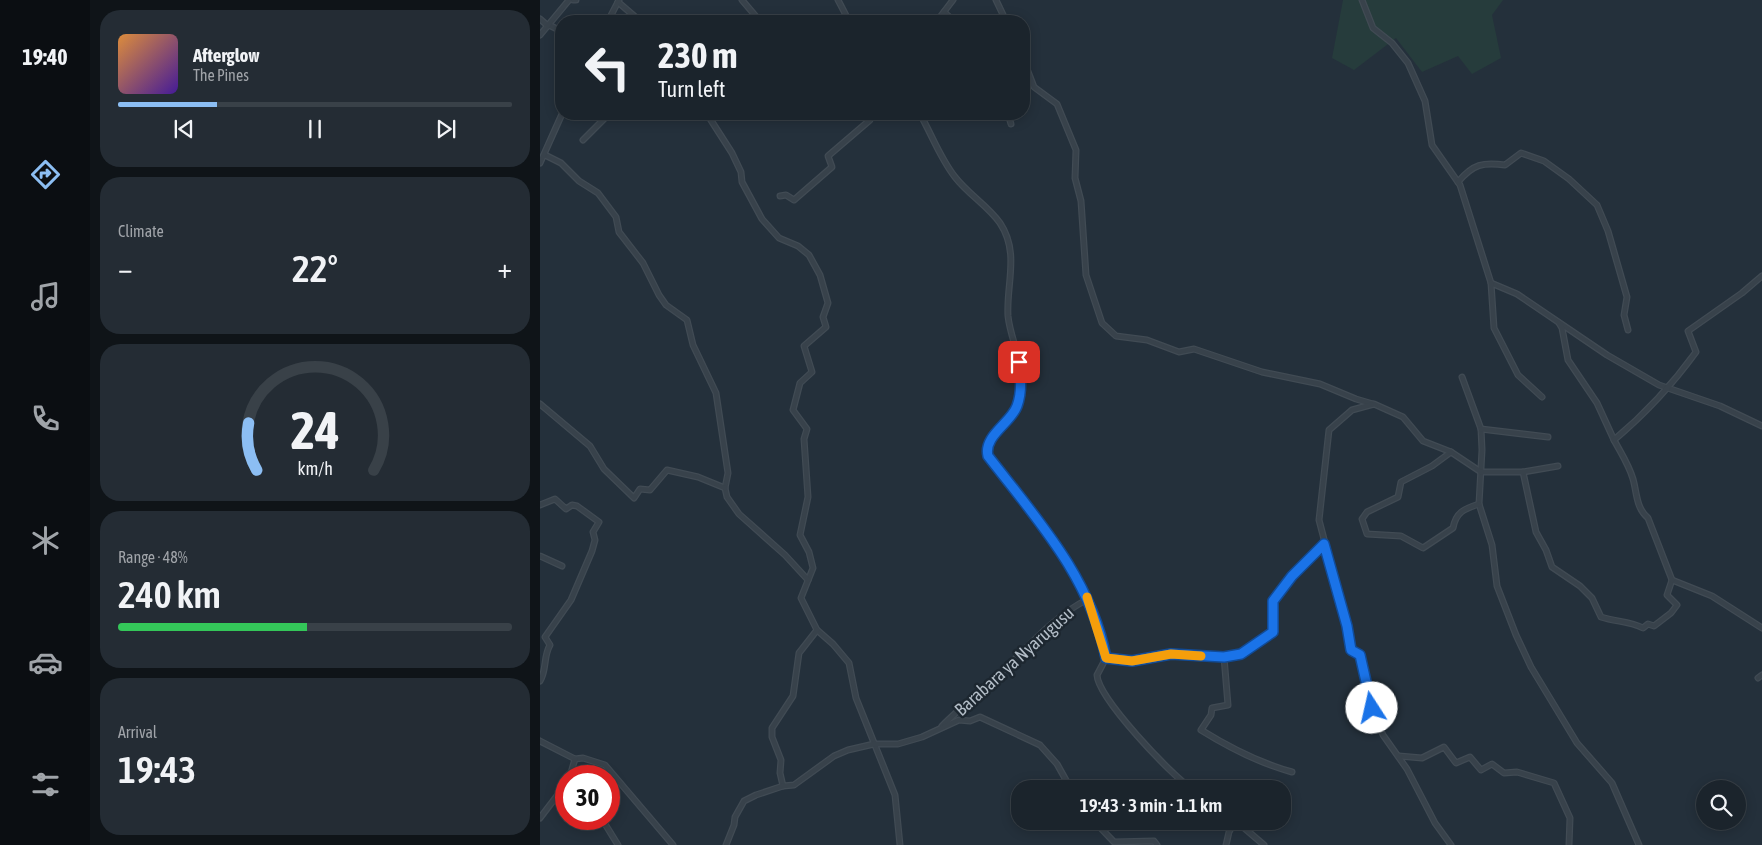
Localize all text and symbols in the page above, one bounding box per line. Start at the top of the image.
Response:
icon: left [575,35,640,100]
text: 230 m [658,35,737,75]
text: 19:40 [22,44,68,70]
text: Afterglow [193,44,260,66]
text: The Pines [193,66,249,84]
text: Turn left [658,76,725,102]
icon: previous [170,115,198,143]
icon: pause [301,115,329,143]
icon: next [432,115,460,143]
icon: directions [28,157,63,192]
text: Climate [118,222,164,240]
text: 22° [292,247,338,290]
text: − [118,252,133,284]
text: + [497,252,512,284]
icon: music [28,279,63,314]
pin [998,341,1040,383]
icon: arrive [1005,348,1033,376]
text: 24 [291,400,339,460]
icon: phone [28,401,63,436]
text: km/h [297,458,333,479]
icon: climate [28,523,63,558]
text: Range · 48% [118,548,188,566]
text: 240 km [118,573,221,616]
street label: Barabara ya Nyarugusu [950,602,1078,720]
icon: car [28,645,63,680]
position arrow [1345,681,1397,733]
text: Arrival [118,723,157,741]
text: 19:43 [118,748,196,791]
speed limit sign: 30 [555,765,620,830]
icon: filters [28,767,63,802]
map controls [1696,780,1746,830]
button: search [1696,780,1746,830]
text: 19:43 · 3 min · 1.1 km [1080,794,1222,816]

